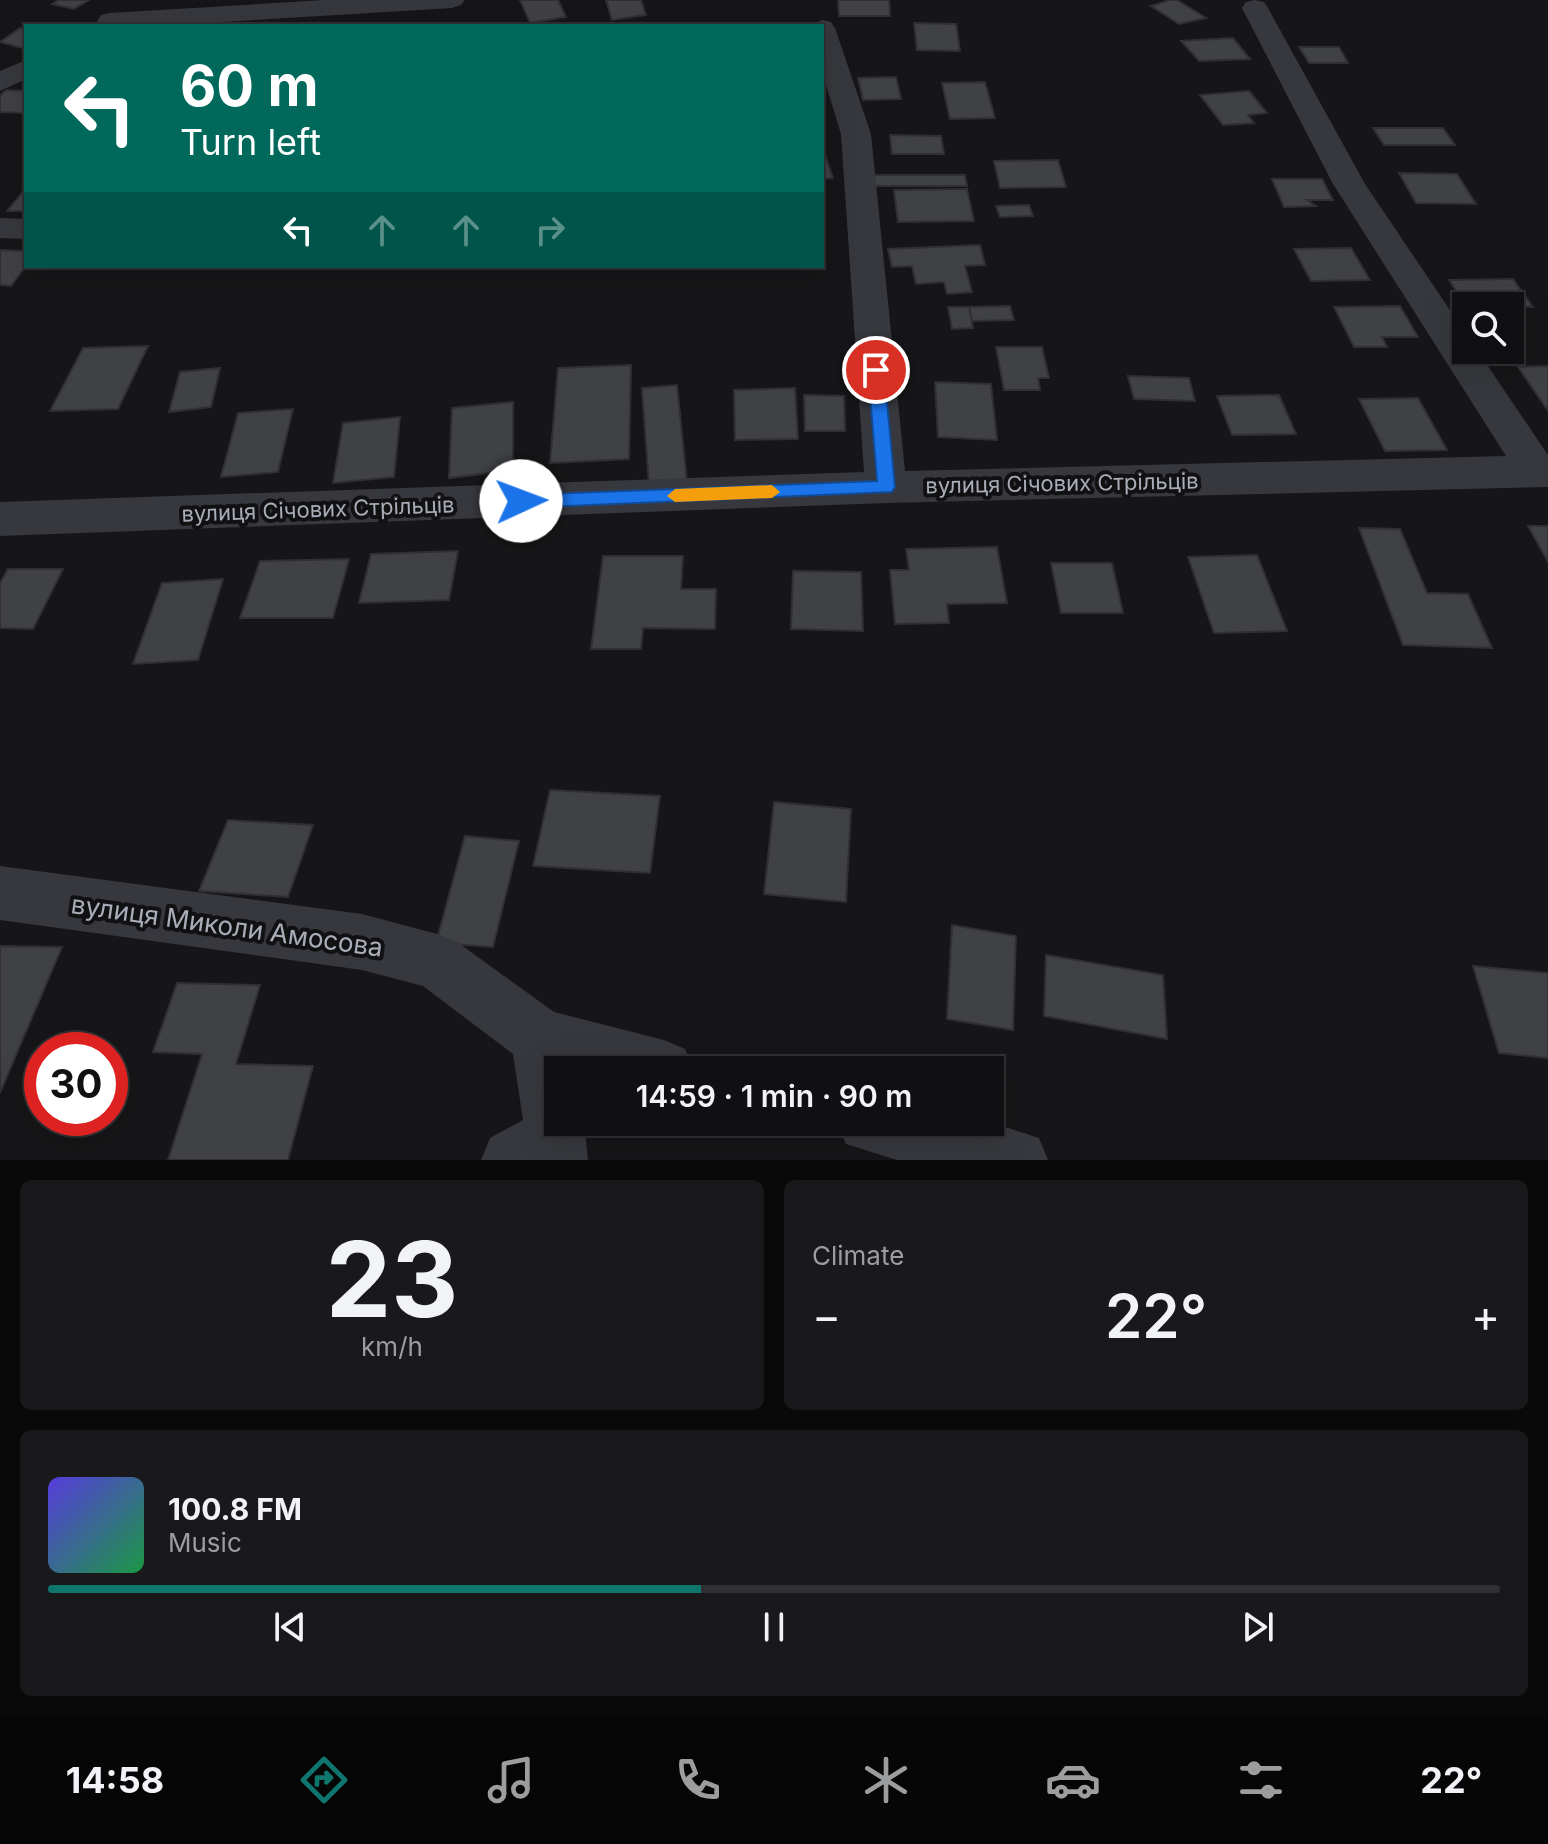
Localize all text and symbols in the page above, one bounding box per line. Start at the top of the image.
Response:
text: 60 m [180,52,319,120]
icon: left [48,56,152,160]
text: Turn left [180,120,321,164]
icon: left [276,208,320,252]
icon: ahead [360,208,404,252]
icon: ahead [444,208,488,252]
icon: right [528,208,572,252]
map controls [1452,292,1524,364]
button: search [1452,292,1524,364]
pin [842,336,910,404]
icon: arrive [854,348,898,392]
position arrow [479,459,563,543]
street label: вулиця Січових Стрільців [925,468,1199,498]
street label: вулиця Січових Стрільців [181,491,455,527]
street label: вулиця Миколи Амосова [69,888,385,963]
speed limit sign: 30 [24,1032,128,1136]
text: 14:59 · 1 min · 90 m [636,1078,912,1114]
text: 23 [326,1216,458,1342]
text: Climate [812,1240,904,1271]
text: 22° [1105,1280,1207,1352]
text: − [812,1289,841,1343]
text: + [1471,1289,1500,1343]
text: km/h [361,1331,423,1362]
text: 100.8 FM [168,1491,302,1527]
text: Music [168,1527,242,1558]
icon: previous [268,1605,312,1649]
icon: pause [752,1605,796,1649]
icon: next [1236,1605,1280,1649]
icon: directions [296,1752,352,1808]
icon: music [483,1752,539,1808]
icon: phone [670,1752,726,1808]
icon: climate [858,1752,914,1808]
icon: car [1045,1752,1101,1808]
icon: filters [1233,1752,1289,1808]
text: 14:58 [66,1758,164,1802]
text: 22° [1420,1758,1482,1802]

